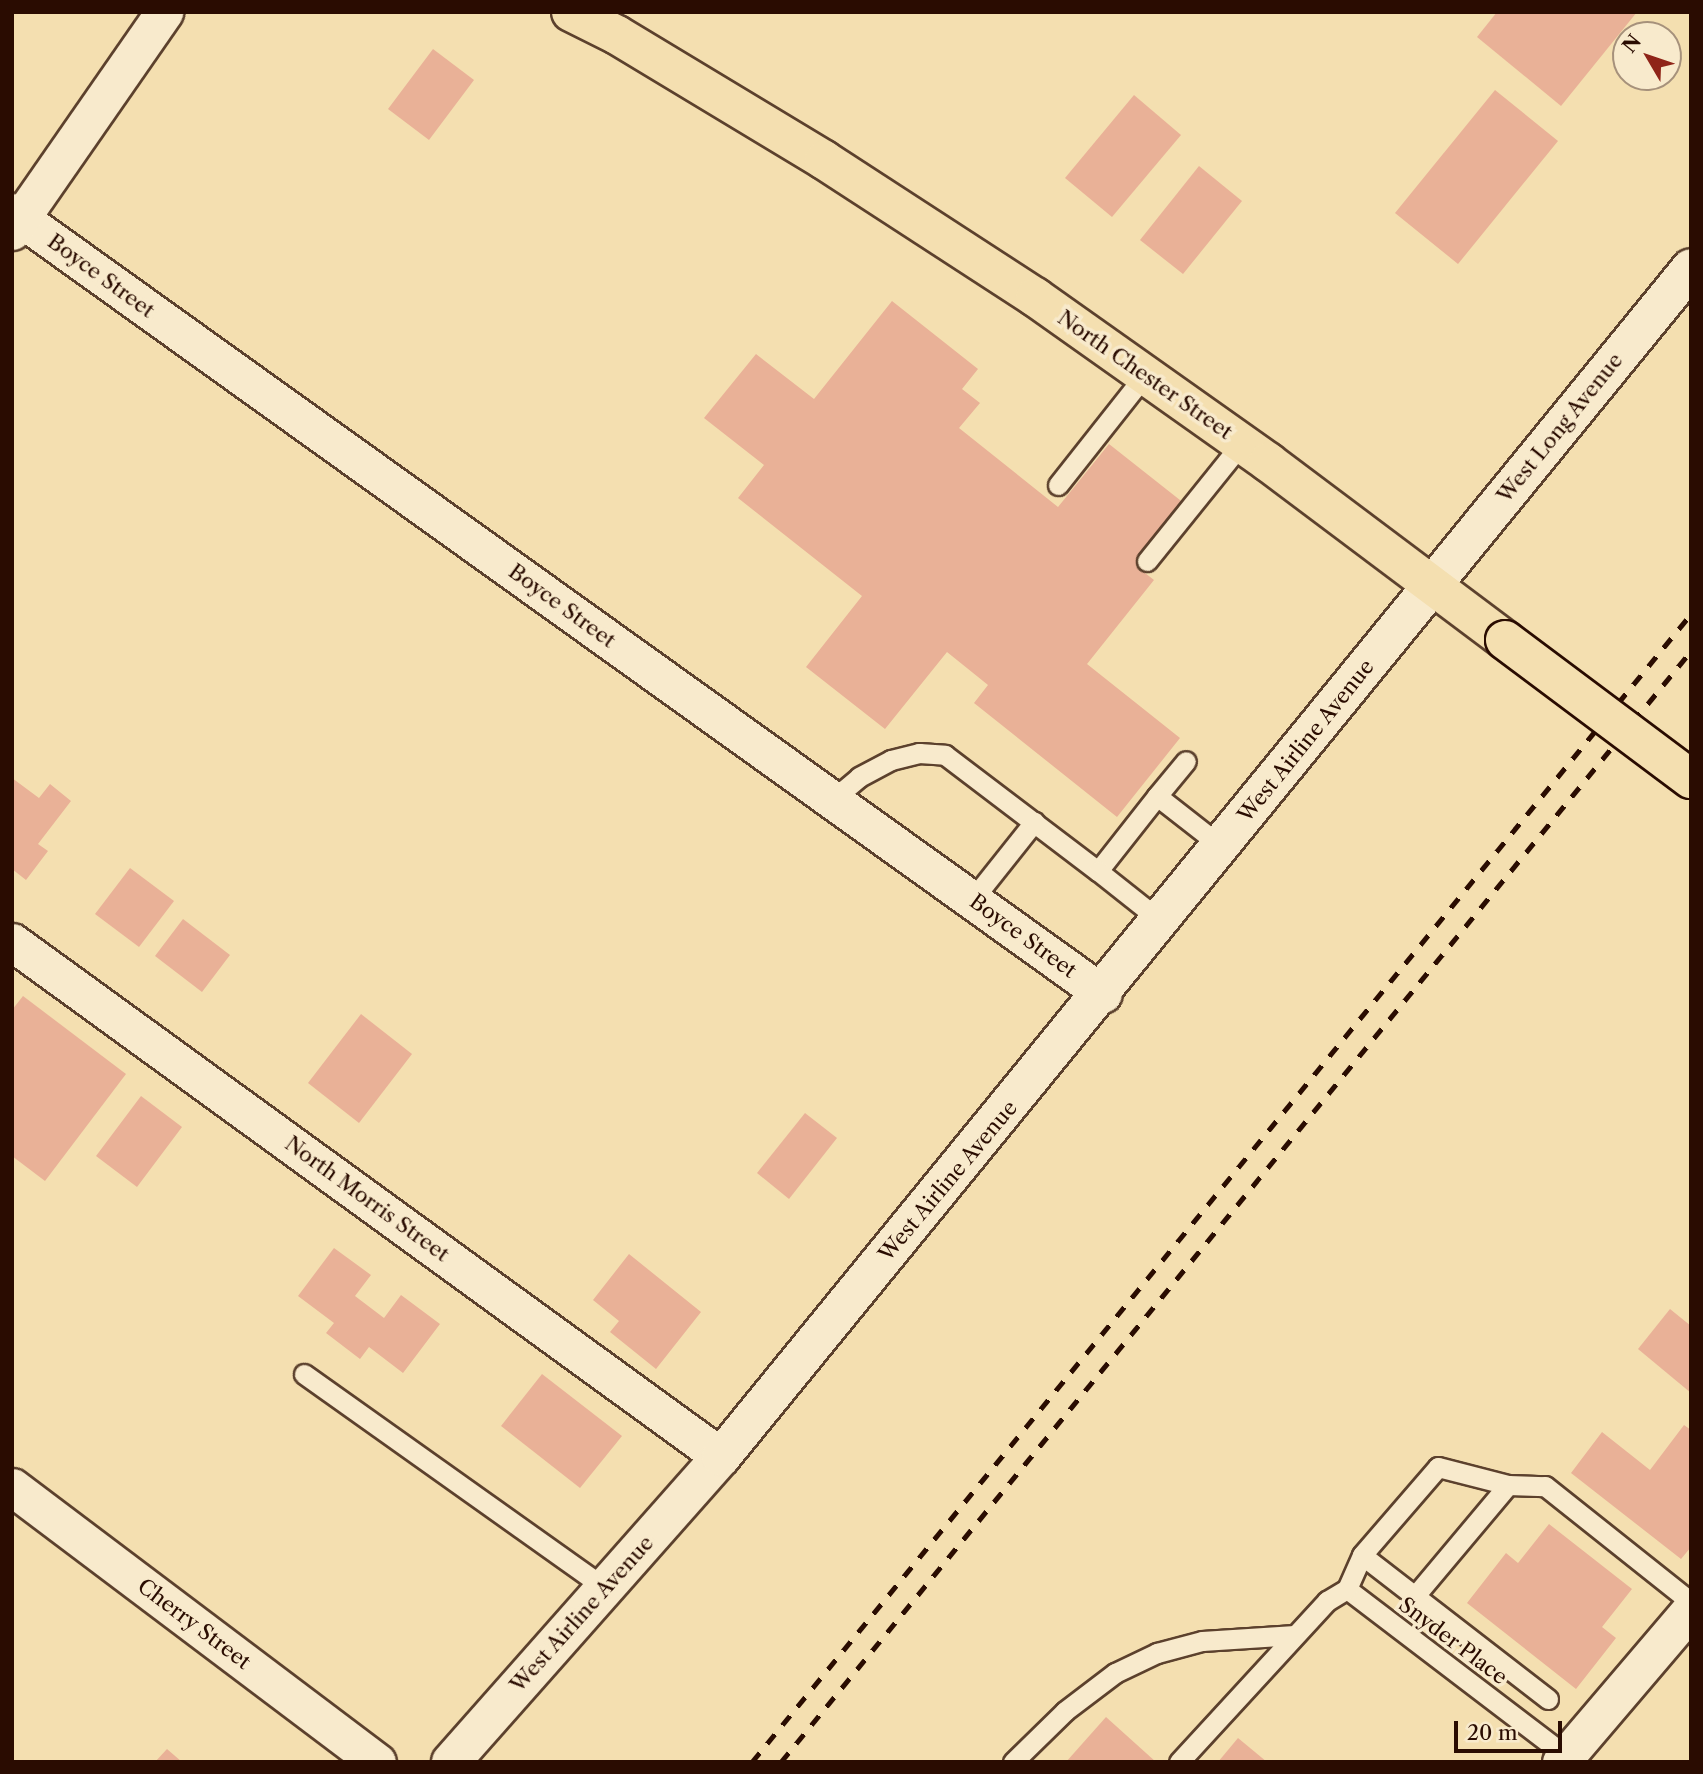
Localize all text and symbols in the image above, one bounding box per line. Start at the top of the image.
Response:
north arrow [1612,21,1682,91]
text: N [1618,30,1646,57]
street label: Boyce Street [43,229,159,323]
street label: North Chester Street [1053,305,1237,445]
street label: West Long Avenue [1492,348,1628,508]
street label: Boyce Street [504,559,620,653]
street label: West Airline Avenue [1232,654,1380,828]
street label: Boyce Street [965,889,1081,983]
street label: West Airline Avenue [873,1095,1023,1267]
street label: North Morris Street [280,1131,454,1267]
street label: West Airline Avenue [505,1530,659,1698]
street label: Cherry Street [132,1573,256,1675]
street label: Snyder Place [1394,1592,1512,1690]
scale bar [1458,1708,1566,1752]
text: 20 m [1467,1720,1518,1745]

